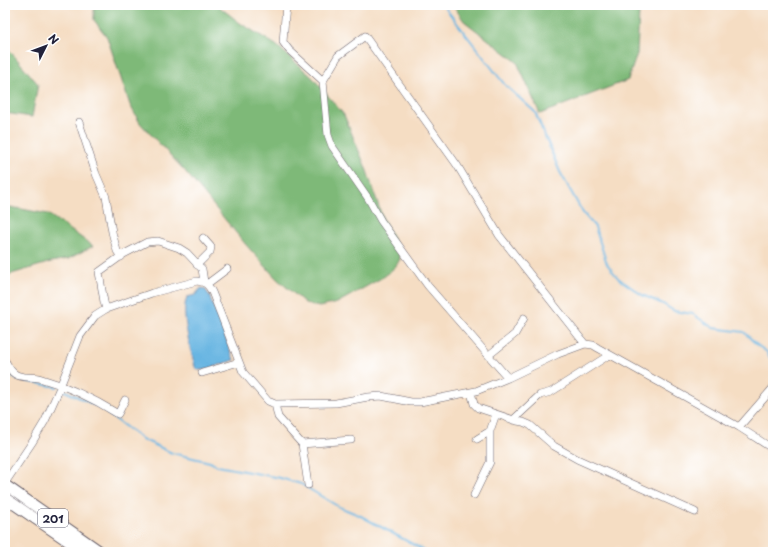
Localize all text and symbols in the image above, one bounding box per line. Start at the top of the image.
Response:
north arrow [26,26,66,66]
text: N [45,30,63,48]
road number: 201 [38,509,68,527]

